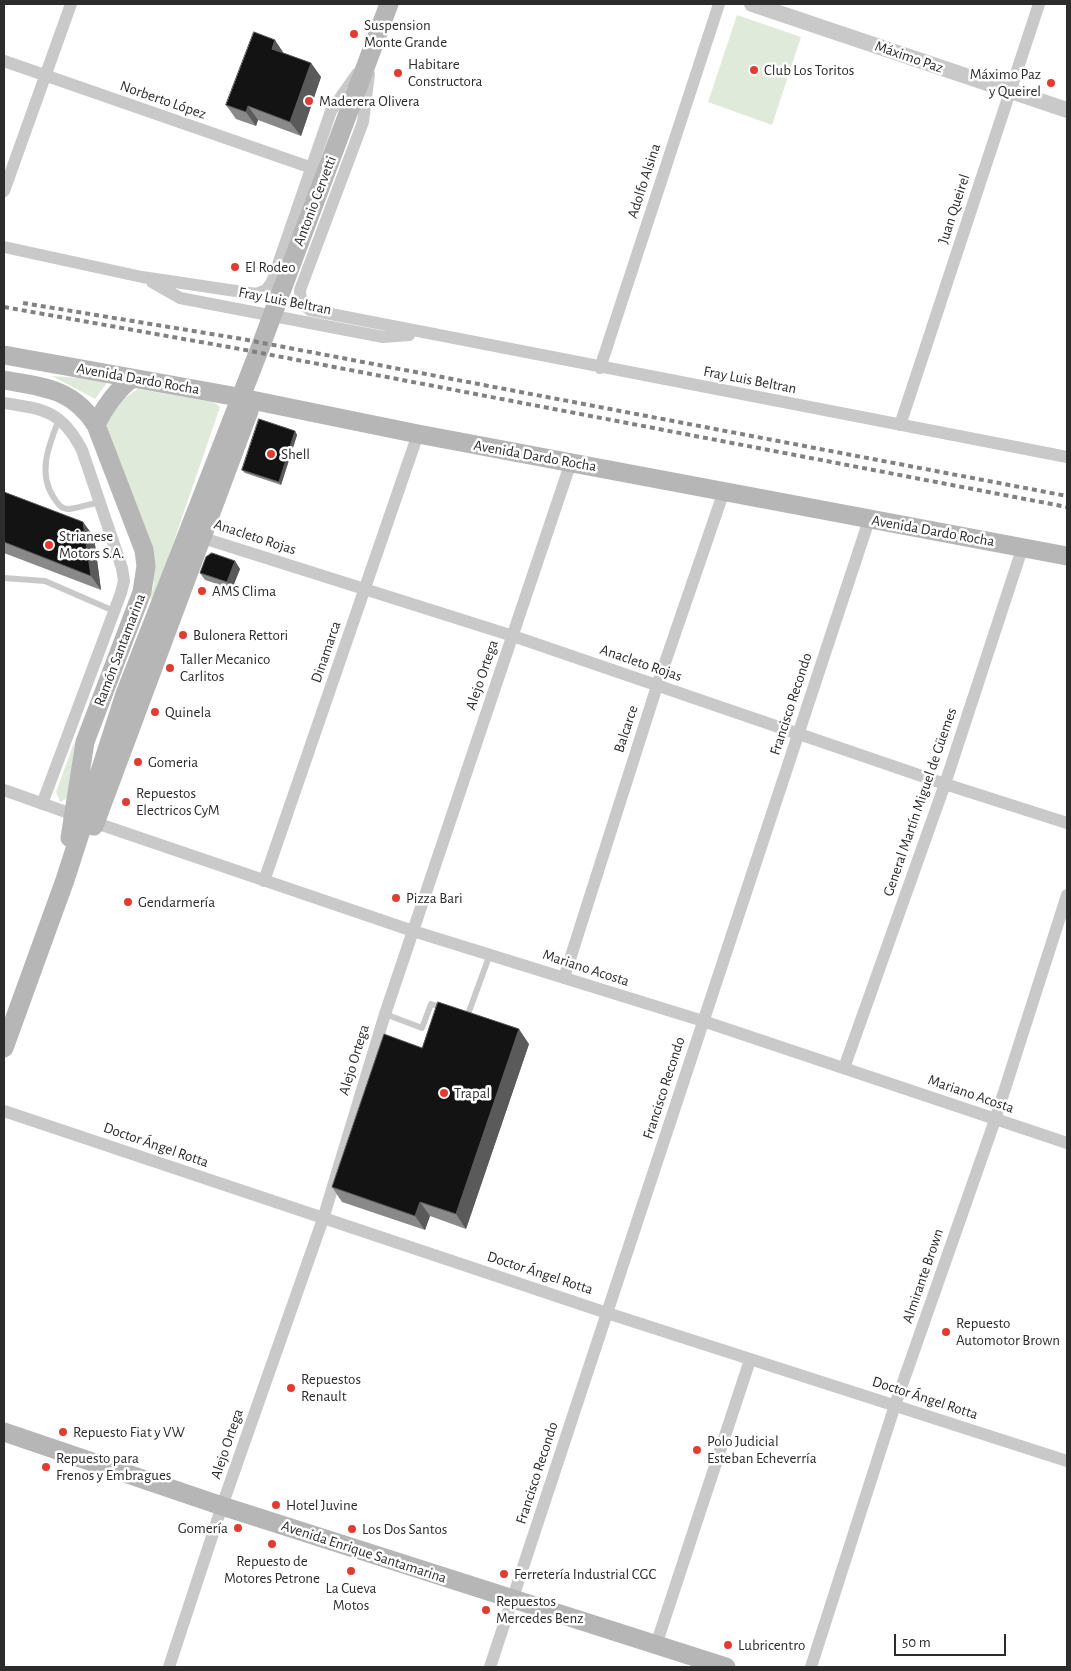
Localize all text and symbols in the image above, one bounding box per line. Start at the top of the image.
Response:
place label: Suspension Monte Grande [364,16,447,51]
marker: Suspension Monte Grande [348,28,360,40]
street label: Máximo Paz [872,37,946,77]
place label: Habitare Constructora [408,55,482,90]
place label: Club Los Toritos [764,61,854,79]
marker: Club Los Toritos [748,64,760,76]
place label: Máximo Paz y Queirel [970,65,1041,100]
marker: Habitare Constructora [392,67,404,79]
street label: Norberto López [118,77,208,123]
marker: Máximo Paz y Queirel [1045,77,1057,89]
place label: Maderera Olivera [319,92,420,110]
marker: Maderera Olivera [303,95,315,107]
street label: Adolfo Alsina [623,141,665,221]
street label: Antonio Cervetti [290,153,340,249]
street label: Juan Queirel [934,172,974,246]
place label: El Rodeo [245,258,296,276]
marker: El Rodeo [229,261,241,273]
street label: Fray Luis Beltran [237,283,333,319]
street label: Avenida Dardo Rocha [75,359,201,399]
street label: Fray Luis Beltran [702,362,798,398]
street label: Avenida Dardo Rocha [472,436,598,476]
place label: Shell [281,445,310,463]
marker: Shell [265,448,277,460]
street label: Avenida Dardo Rocha [870,511,996,551]
street label: Anacleto Rojas [212,515,298,559]
place label: Strianese Motors S.A. [59,527,124,562]
marker: Strianese Motors S.A. [43,539,55,551]
place label: AMS Clima [212,582,276,600]
marker: AMS Clima [196,585,208,597]
street label: Ramón Santamarina [90,591,150,709]
street label: Dinamarca [307,619,345,685]
place label: Bulonera Rettori [193,626,288,644]
marker: Bulonera Rettori [177,629,189,641]
street label: Alejo Ortega [462,638,502,712]
street label: Anacleto Rojas [598,641,684,685]
place label: Taller Mecanico Carlitos [180,650,270,685]
street label: Francisco Recondo [766,651,816,757]
marker: Taller Mecanico Carlitos [164,662,176,674]
place label: Quinela [165,703,211,721]
street label: Balcarce [610,703,642,755]
street label: General Martín Miguel de Güemes [879,705,961,899]
marker: Quinela [149,706,161,718]
place label: Gomeria [148,753,198,771]
marker: Gomeria [132,756,144,768]
place label: Repuestos Electricos CyM [136,784,220,819]
marker: Repuestos Electricos CyM [120,796,132,808]
place label: Pizza Bari [406,889,463,907]
marker: Pizza Bari [390,892,402,904]
place label: Gendarmería [138,893,215,911]
marker: Gendarmería [122,896,134,908]
street label: Mariano Acosta [540,946,632,990]
street label: Alejo Ortega [335,1023,373,1097]
street label: Francisco Recondo [639,1035,689,1141]
street label: Mariano Acosta [925,1071,1017,1117]
place label: Trapal [454,1084,490,1102]
marker: Trapal [438,1087,450,1099]
street label: Doctor Ángel Rotta [101,1119,211,1171]
street label: Almirante Brown [898,1226,948,1326]
street label: Doctor Ángel Rotta [485,1247,595,1299]
place label: Repuesto Automotor Brown [956,1314,1060,1349]
marker: Repuesto Automotor Brown [940,1326,952,1338]
place label: Repuestos Renault [301,1370,361,1405]
street label: Doctor Ángel Rotta [870,1372,980,1424]
marker: Repuestos Renault [285,1382,297,1394]
street label: Alejo Ortega [207,1407,247,1481]
street label: Francisco Recondo [512,1420,562,1526]
place label: Repuesto Fiat y VW [73,1423,185,1441]
marker: Repuesto Fiat y VW [57,1426,69,1438]
place label: Polo Judicial Esteban Echeverría [707,1432,817,1467]
marker: Polo Judicial Esteban Echeverría [691,1444,703,1456]
place label: Repuesto para Frenos y Embragues [56,1449,171,1484]
marker: Repuesto para Frenos y Embragues [40,1461,52,1473]
place label: Hotel Juvine [286,1496,358,1514]
marker: Hotel Juvine [270,1499,282,1511]
street label: Avenida Enrique Santamarina [279,1517,449,1587]
place label: Gomería [178,1519,228,1537]
place label: Los Dos Santos [362,1520,447,1538]
marker: Gomería [232,1522,244,1534]
marker: Los Dos Santos [346,1523,358,1535]
marker: Repuesto de Motores Petrone [266,1538,278,1550]
place label: Repuesto de Motores Petrone [224,1552,320,1587]
marker: La Cueva Motos [345,1565,357,1577]
place label: Ferretería Industrial CGC [514,1565,656,1583]
marker: Ferretería Industrial CGC [498,1568,510,1580]
place label: La Cueva Motos [326,1579,376,1614]
place label: Repuestos Mercedes Benz [496,1592,583,1627]
marker: Repuestos Mercedes Benz [480,1604,492,1616]
scale bar [896,1624,1008,1656]
text: 50 m [902,1635,931,1650]
place label: Lubricentro [738,1636,805,1654]
marker: Lubricentro [722,1639,734,1651]

